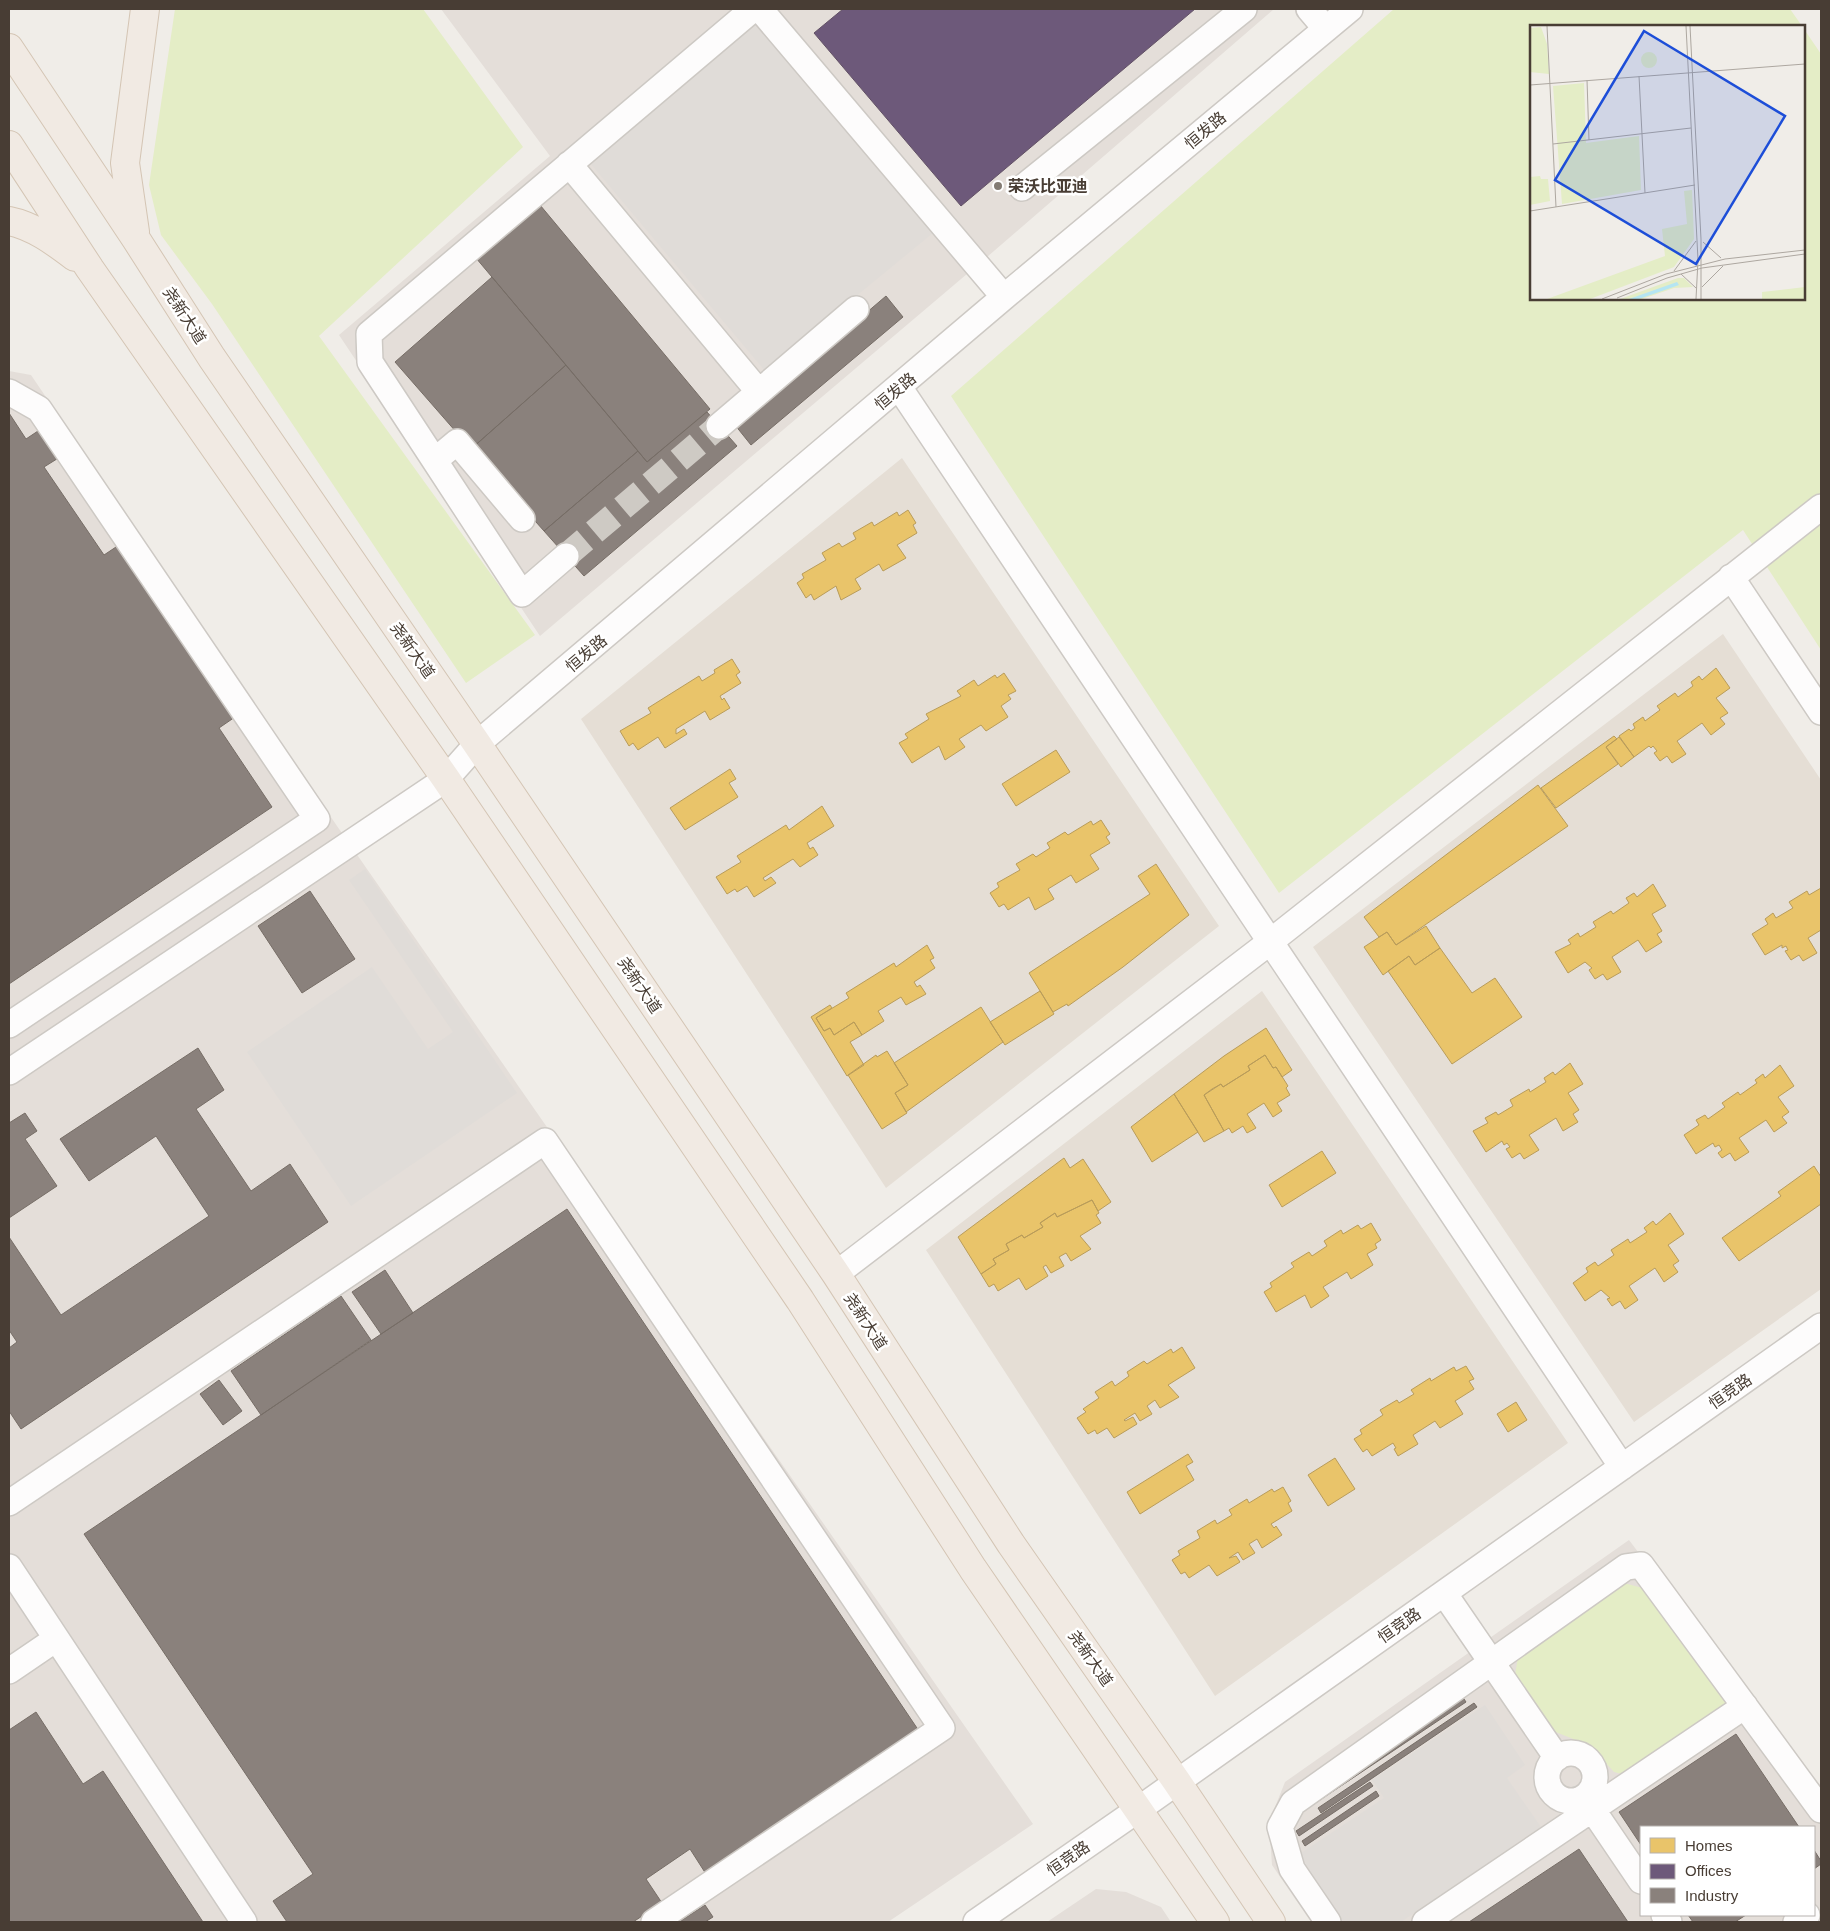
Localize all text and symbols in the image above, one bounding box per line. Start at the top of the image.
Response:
inset map [1530,25,1805,300]
street label: 恒发路 [1181,108,1229,152]
place label: 荣沃比亚迪 [1008,178,1088,195]
marker: 荣沃比亚迪 [992,180,1004,192]
street label: 尧新大道 [160,284,209,347]
street label: 恒发路 [871,369,919,413]
street label: 尧新大道 [387,619,438,681]
street label: 恒发路 [562,631,610,675]
street label: 尧新大道 [615,954,665,1017]
street label: 尧新大道 [841,1290,890,1353]
street label: 恒竞路 [1706,1371,1755,1412]
street label: 恒竞路 [1375,1605,1424,1646]
street label: 尧新大道 [1065,1627,1116,1689]
legend [1640,1826,1815,1916]
text: Homes [1685,1837,1733,1854]
street label: 恒竞路 [1044,1838,1093,1879]
text: Offices [1685,1862,1731,1879]
text: Industry [1685,1887,1739,1904]

